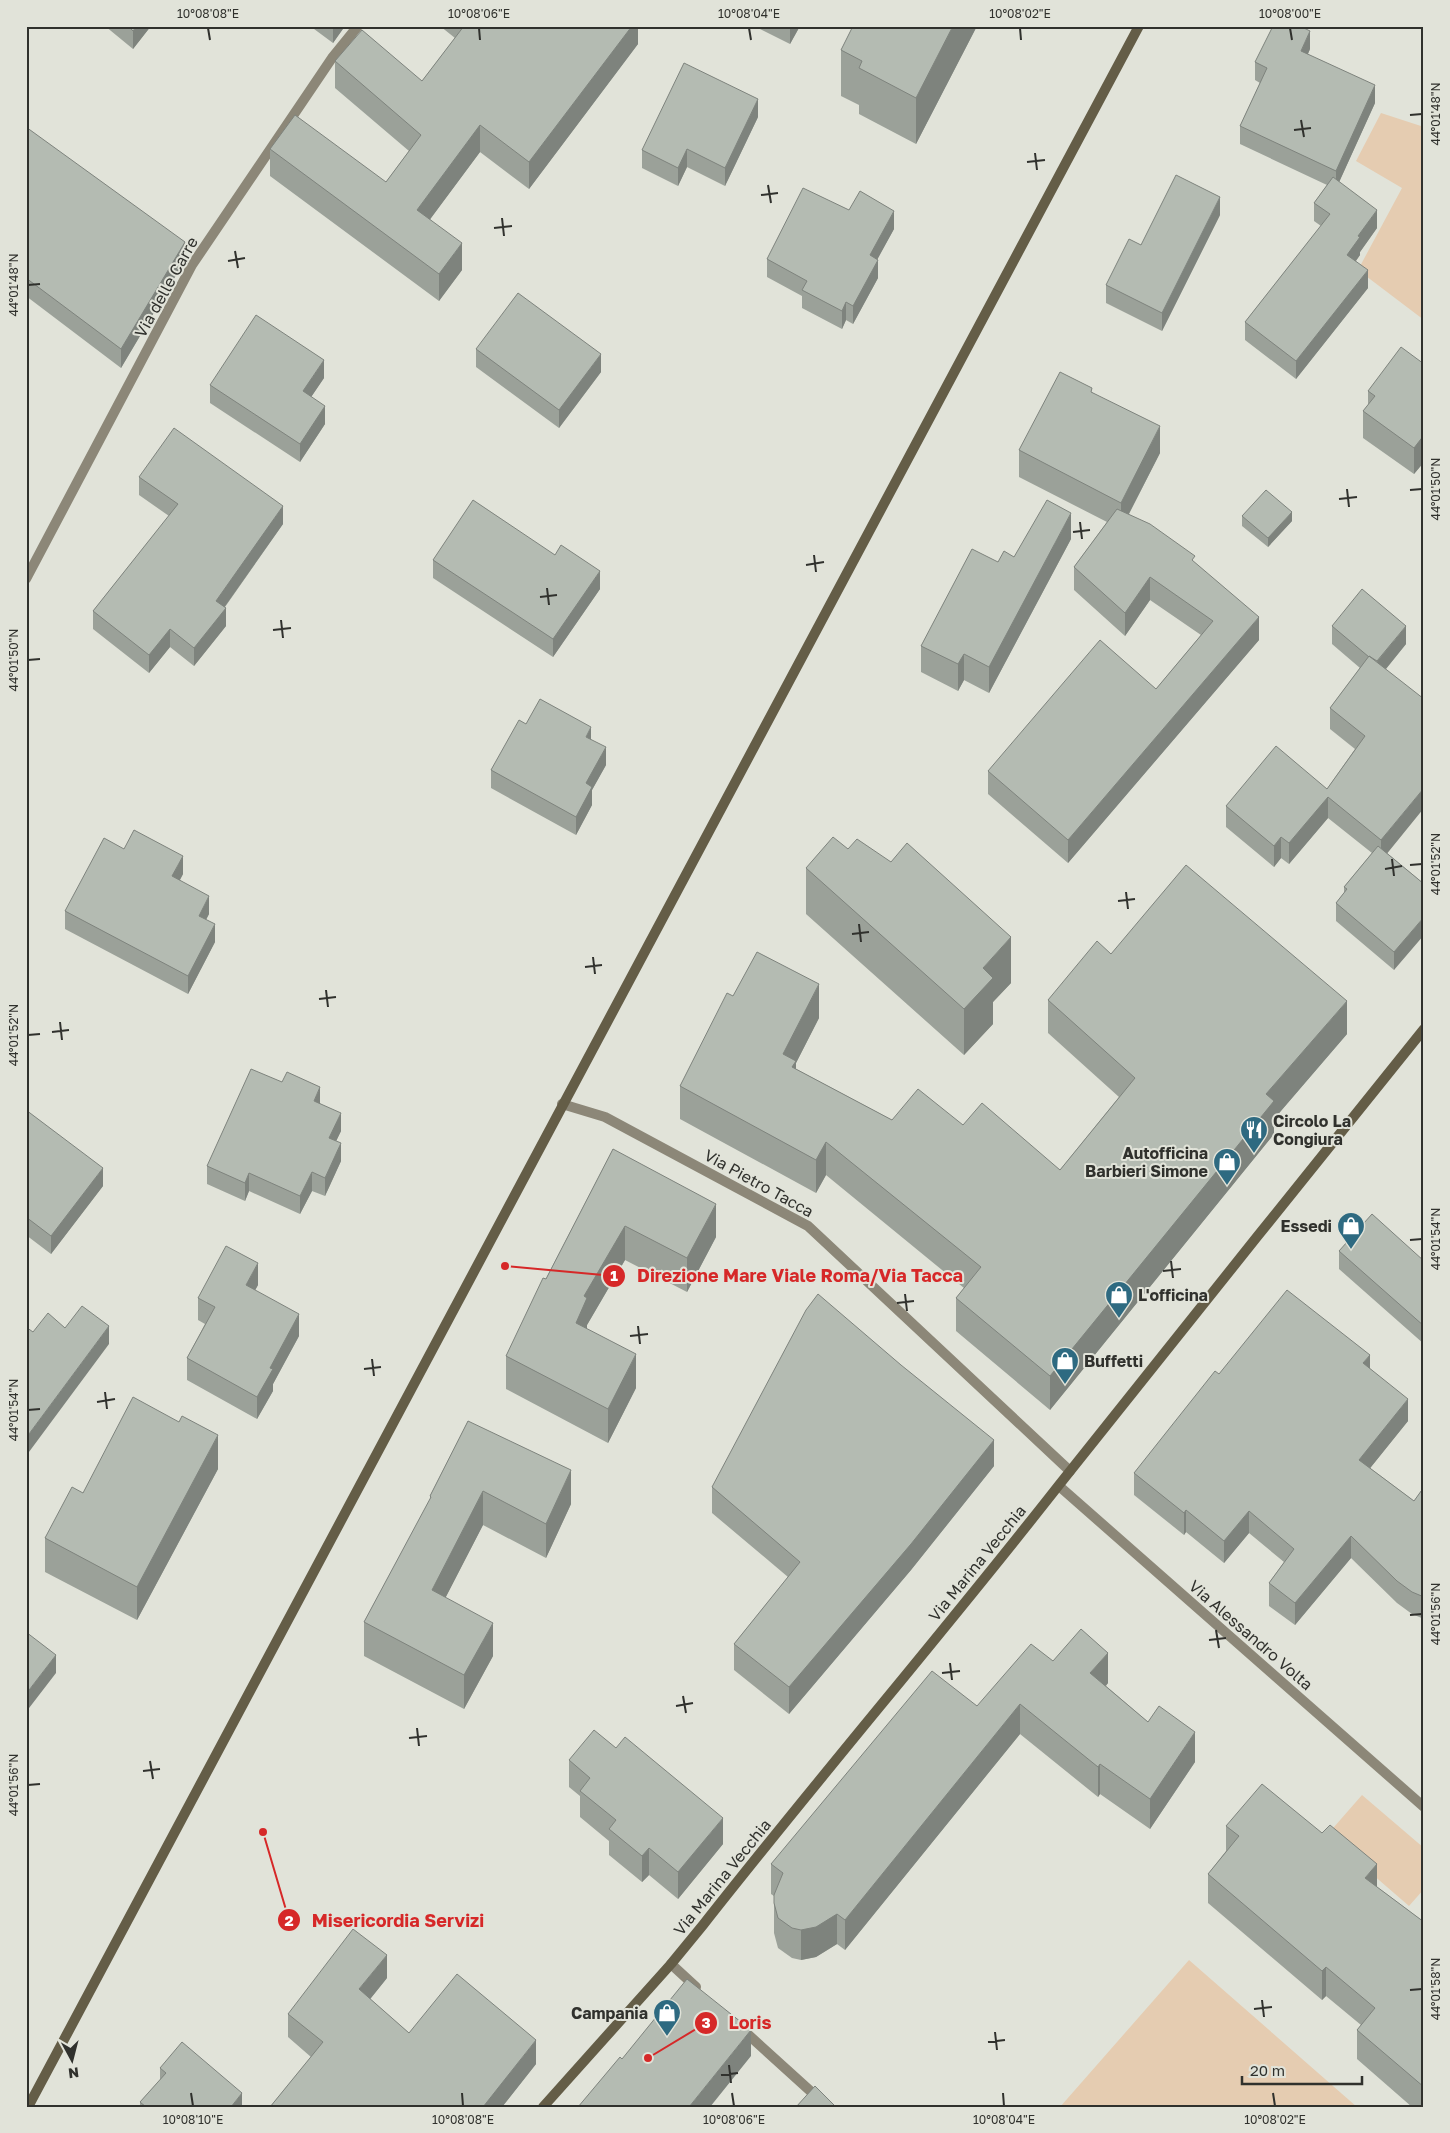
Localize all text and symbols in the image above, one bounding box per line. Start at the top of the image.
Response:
text: 10°08'08"E [177,6,239,21]
text: 10°08'06"E [448,6,510,21]
text: 10°08'04"E [718,6,780,21]
text: 10°08'02"E [989,6,1051,21]
text: 10°08'00"E [1259,6,1321,21]
text: 44°01'48"N [1428,82,1443,146]
street label: Via delle Carre [130,233,202,341]
text: 44°01'48"N [6,253,21,317]
text: 44°01'50"N [1428,458,1443,520]
text: 44°01'50"N [6,629,21,691]
text: 44°01'52"N [1428,833,1443,895]
text: 44°01'52"N [6,1004,21,1066]
place label: Circolo La Congiura [1273,1111,1351,1149]
restaurant icon: Circolo La Congiura [1239,1115,1269,1154]
place label: Autofficina Barbieri Simone [1085,1143,1208,1181]
street label: Via Pietro Tacca [701,1145,817,1221]
shop icon: Autofficina Barbieri Simone [1212,1147,1242,1186]
text: 44°01'54"N [1428,1208,1443,1270]
shop icon: Essedi [1336,1211,1366,1250]
place label: Essedi [1280,1216,1332,1236]
callout: Direzione Mare Viale Roma/Via Tacca [602,1260,973,1293]
text: Direzione Mare Viale Roma/Via Tacca [637,1264,963,1286]
text: 1 [610,1266,618,1284]
shop icon: L'officina [1104,1280,1134,1319]
place label: L'officina [1138,1285,1208,1305]
shop icon: Buffetti [1050,1346,1080,1385]
place label: Buffetti [1084,1351,1143,1371]
text: 44°01'54"N [6,1379,21,1441]
street label: Via Marina Vecchia [924,1501,1030,1625]
street label: Via Alessandro Volta [1185,1576,1317,1694]
text: 44°01'56"N [1428,1583,1443,1645]
text: 44°01'56"N [6,1754,21,1816]
street label: Via Marina Vecchia [669,1815,775,1939]
callout: Misericordia Servizi [277,1904,494,1937]
text: Misericordia Servizi [312,1909,484,1931]
text: 2 [284,1911,294,1929]
text: 44°01'58"N [1428,1958,1443,2020]
shop icon: Campania [652,1998,682,2037]
place label: Campania [571,2003,648,2023]
callout: Loris [694,2006,782,2039]
text: Loris [728,2011,772,2033]
text: 3 [701,2013,711,2031]
north arrow [48,2036,98,2086]
scale bar [1242,2053,1362,2085]
text: 20 m [1250,2061,1285,2079]
text: N [67,2064,80,2082]
text: 10°08'10"E [163,2112,223,2127]
text: 10°08'08"E [432,2112,494,2127]
text: 10°08'06"E [703,2112,765,2127]
text: 10°08'04"E [973,2112,1035,2127]
text: 10°08'02"E [1244,2112,1306,2127]

